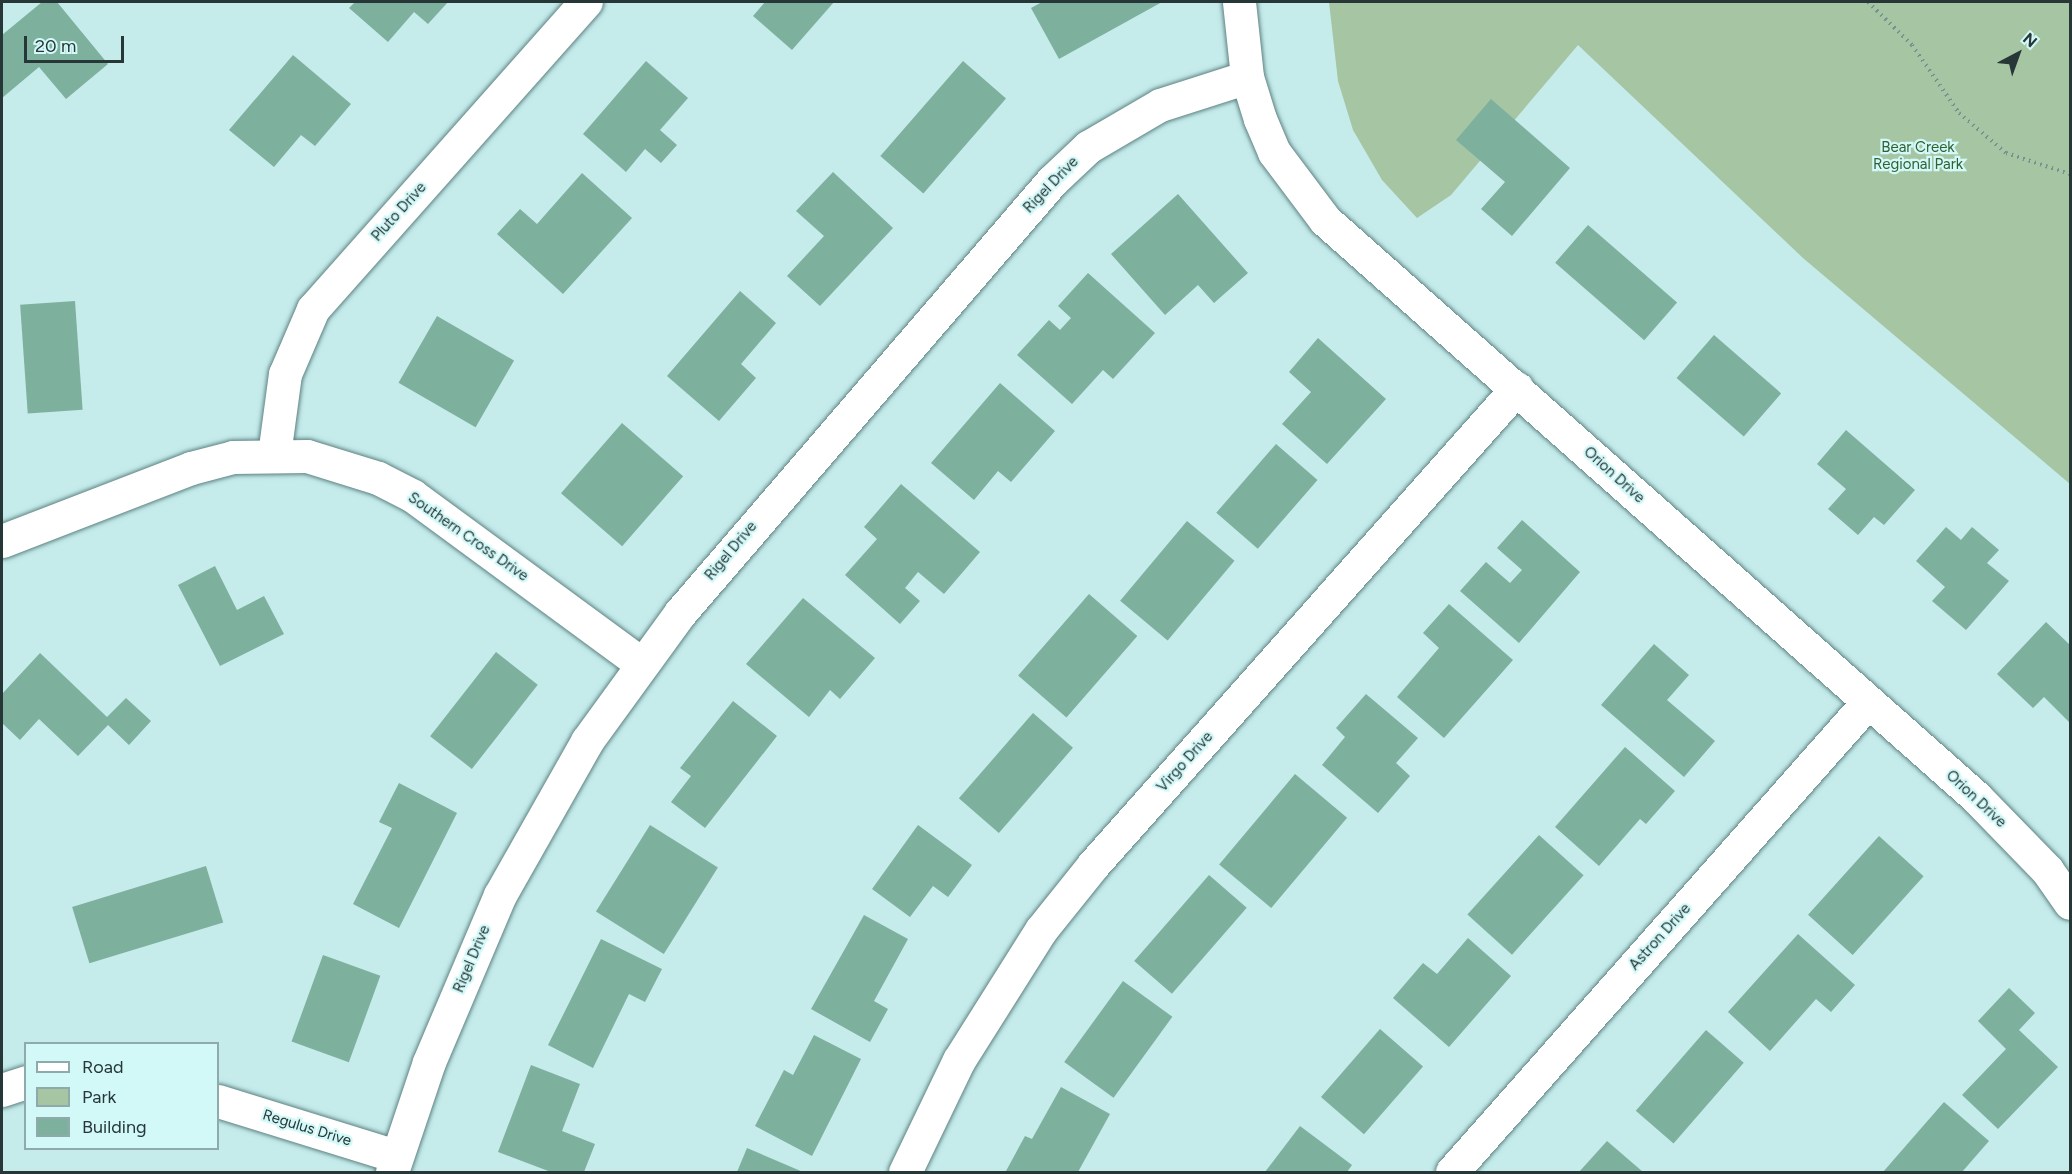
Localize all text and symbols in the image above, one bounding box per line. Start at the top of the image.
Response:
scale bar [27,24,128,62]
north arrow [1988,24,2048,84]
text: N [2019,29,2041,51]
text: 20 m [35,35,76,57]
park label: Bear Creek Regional Park [1873,138,1963,173]
street label: Rigel Drive [1020,153,1082,217]
street label: Pluto Drive [368,179,430,245]
street label: Orion Drive [1580,443,1648,507]
street label: Southern Cross Drive [404,489,532,585]
street label: Rigel Drive [701,518,761,584]
street label: Virgo Drive [1153,728,1217,796]
street label: Orion Drive [1942,767,2010,831]
street label: Astron Drive [1625,900,1695,974]
street label: Rigel Drive [450,923,494,995]
legend [24,1042,219,1150]
text: Road [82,1056,123,1078]
text: Park [82,1086,116,1108]
street label: Regulus Drive [260,1106,354,1150]
text: Building [82,1116,147,1138]

